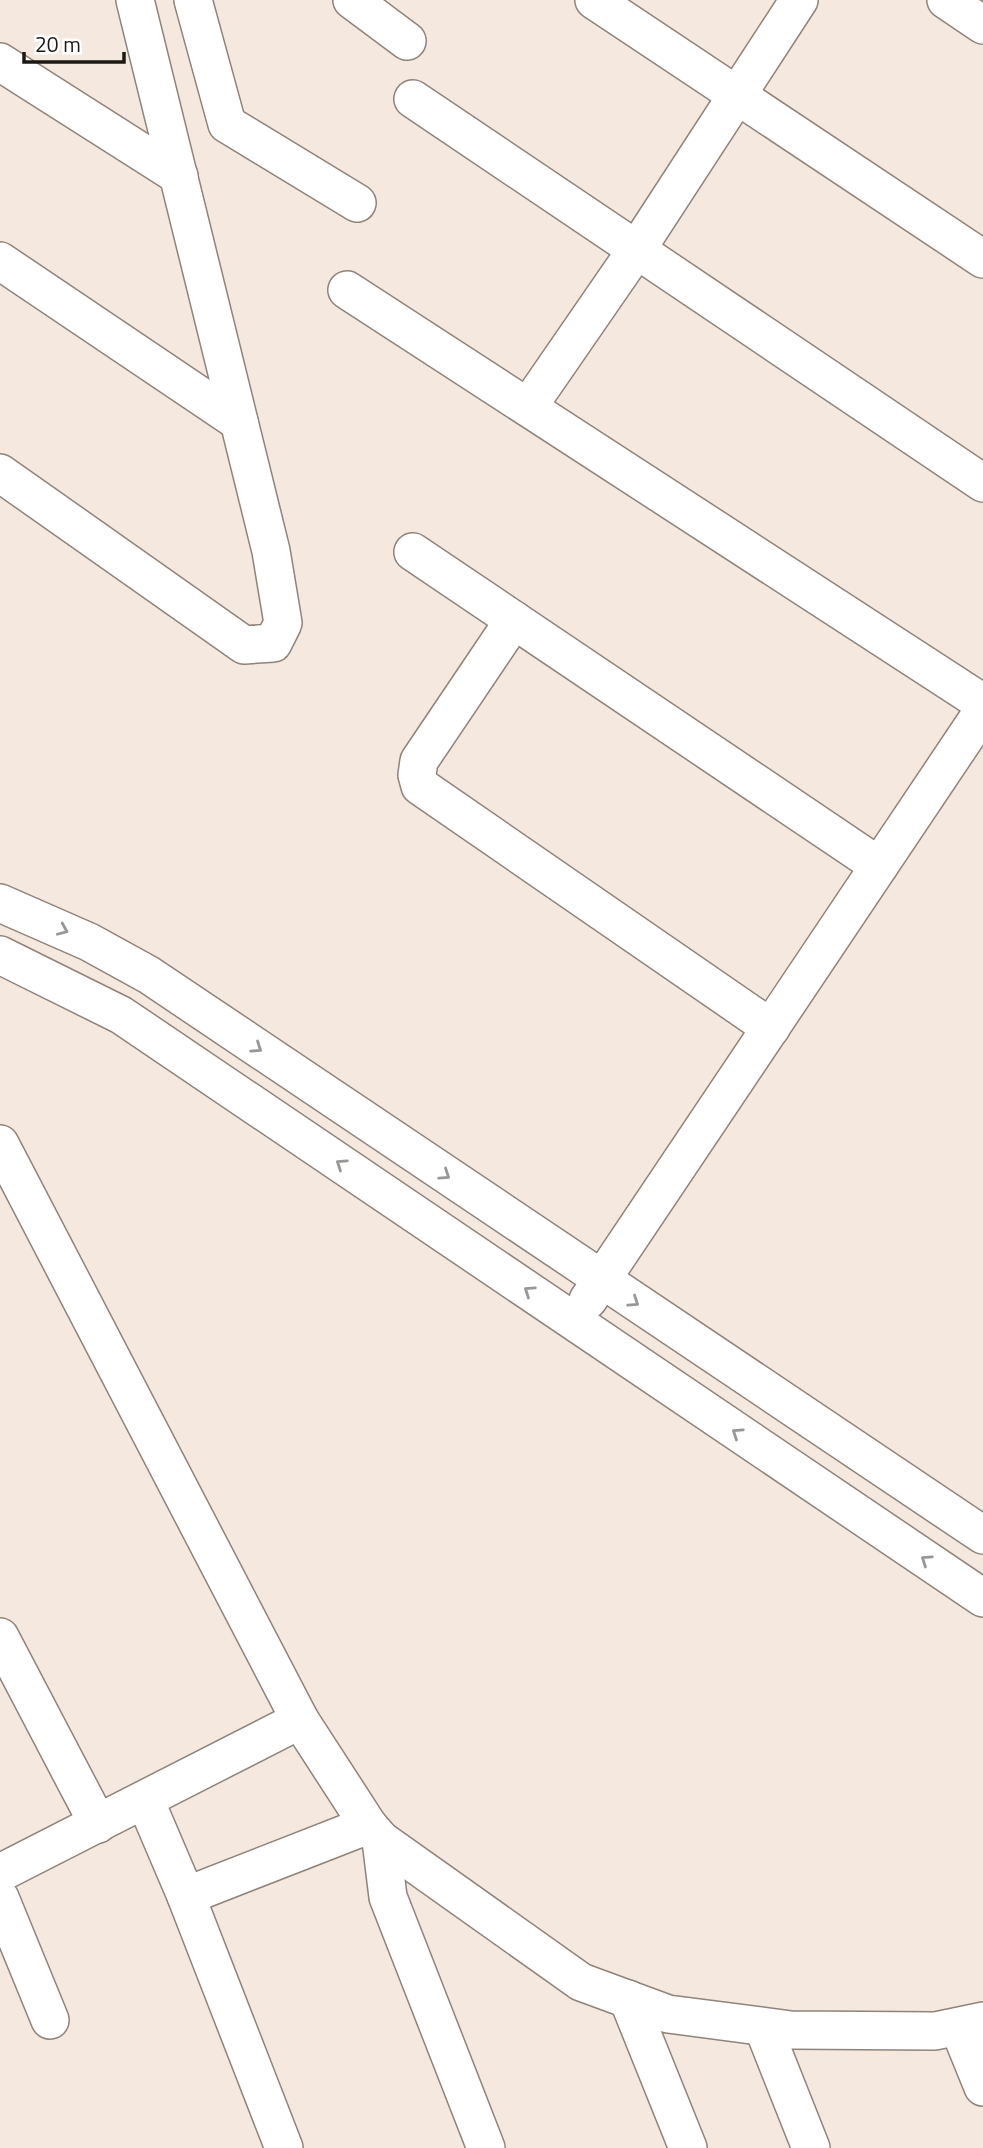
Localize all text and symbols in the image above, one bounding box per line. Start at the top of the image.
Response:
scale bar [24,21,124,65]
text: 20 m [35,28,81,60]
one-way arrow [56,922,68,936]
one-way arrow [249,1040,262,1052]
one-way arrow [335,1159,348,1172]
one-way arrow [438,1167,451,1180]
one-way arrow [524,1287,537,1299]
one-way arrow [626,1294,639,1306]
one-way arrow [732,1428,745,1441]
one-way arrow [921,1556,934,1568]

